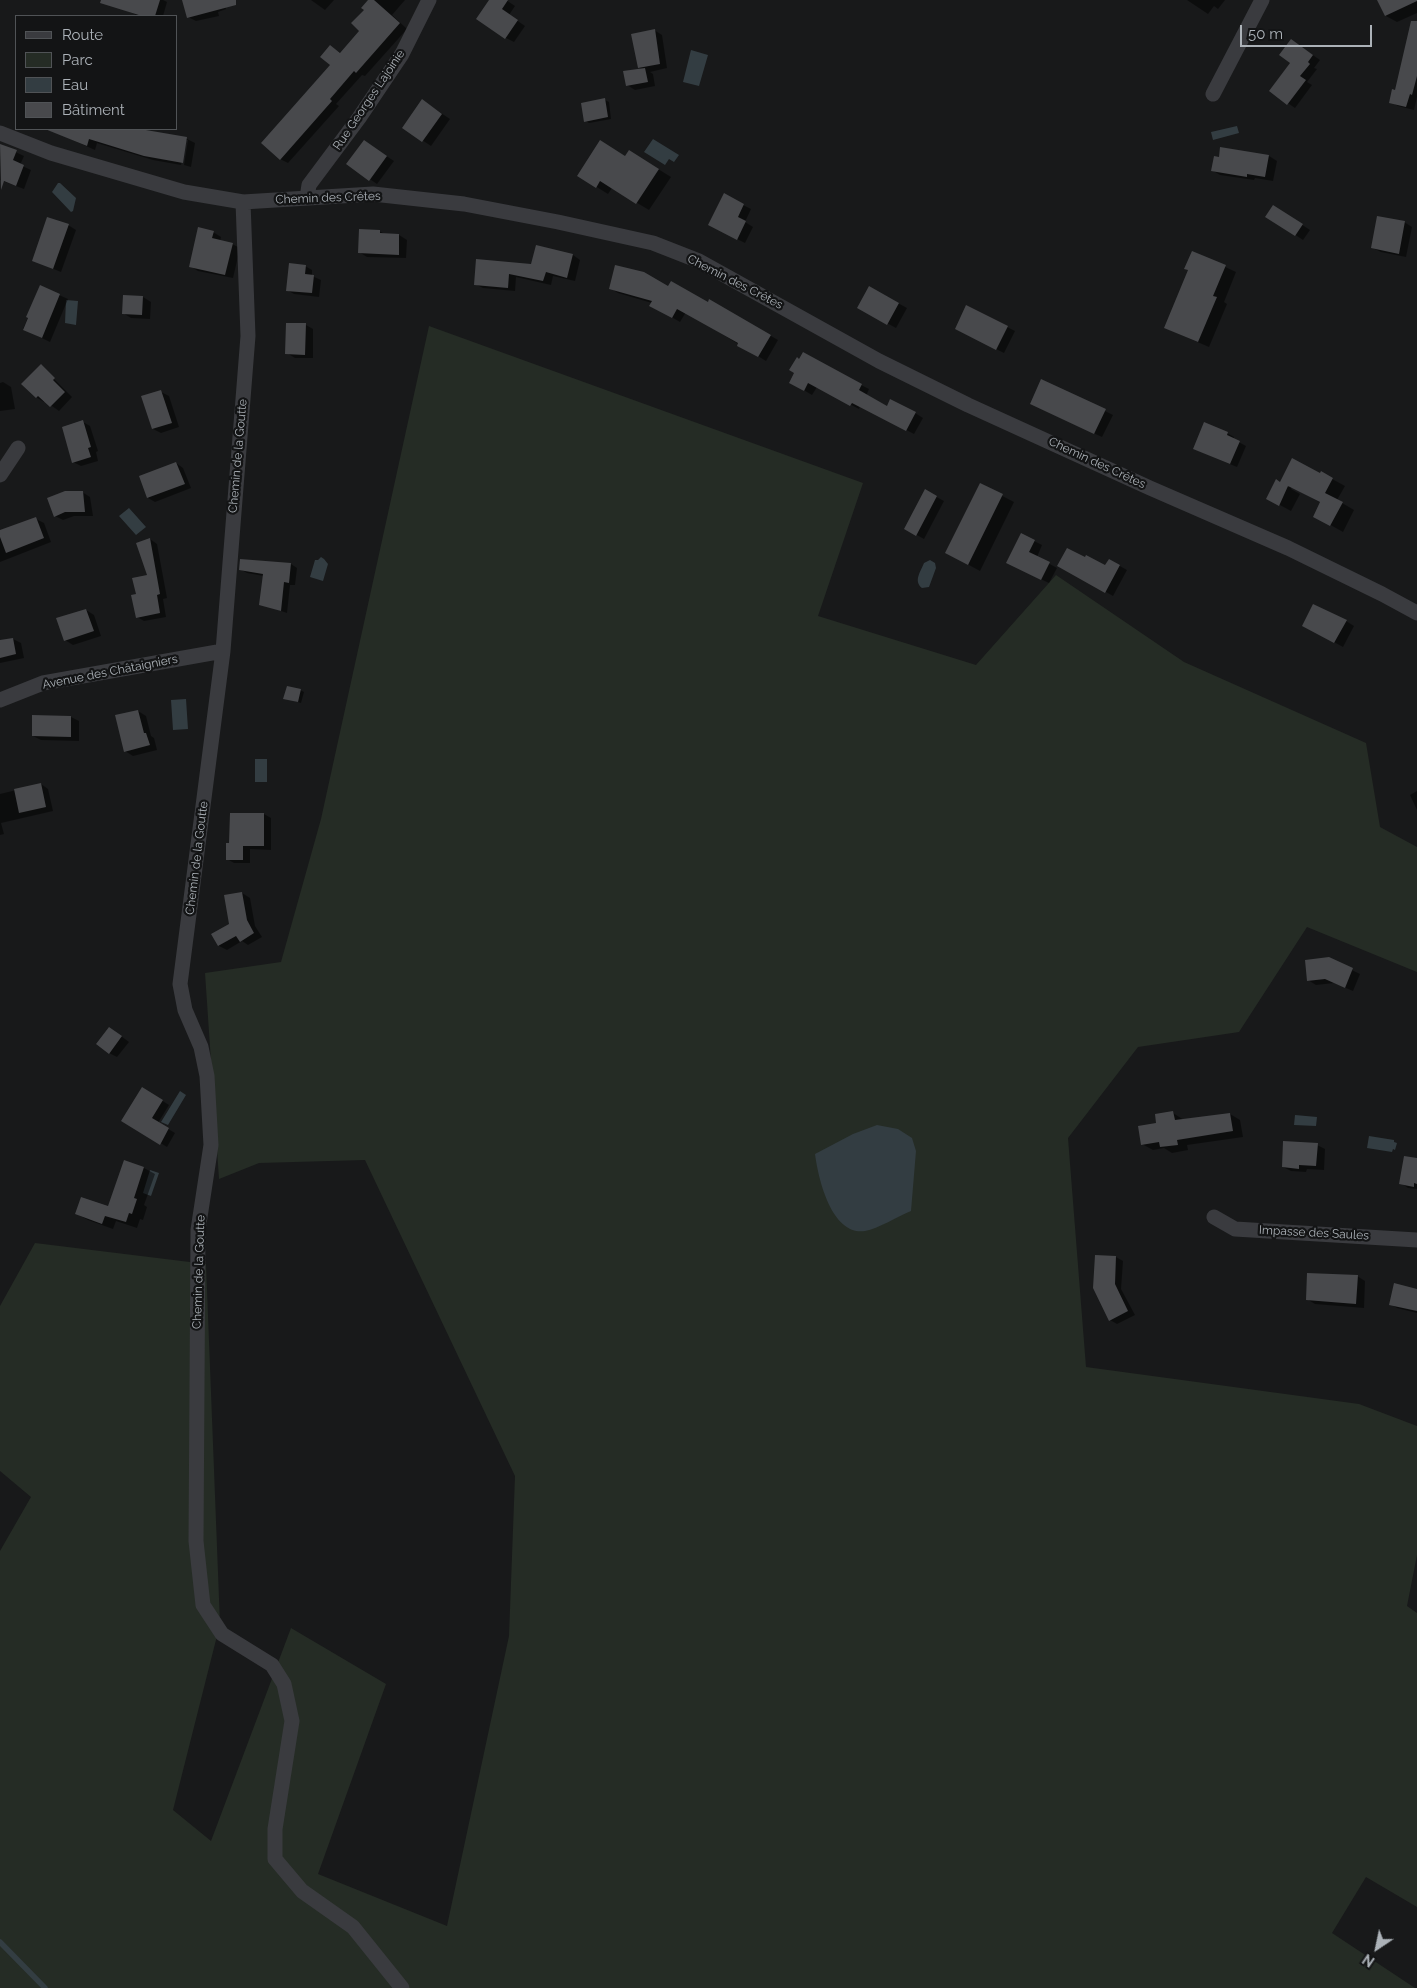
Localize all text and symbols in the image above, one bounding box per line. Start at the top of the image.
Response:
legend [15,15,178,130]
scale bar [1242,15,1374,47]
text: 50 m [1248,25,1283,43]
text: Route [62,26,103,44]
street label: Rue Georges Lajoinie [330,47,408,153]
text: Parc [62,51,93,69]
text: Eau [62,76,88,94]
text: Bâtiment [62,101,125,119]
street label: Chemin des Crêtes [275,189,381,207]
street label: Chemin des Crêtes [685,252,785,312]
street label: Chemin de la Goutte [226,398,250,514]
street label: Chemin des Crêtes [1046,434,1148,492]
street label: Avenue des Châtaigniers [41,652,179,692]
street label: Chemin de la Goutte [183,800,211,916]
street label: Chemin de la Goutte [190,1215,208,1329]
street label: Impasse des Saules [1259,1223,1369,1243]
north arrow [1352,1923,1402,1973]
text: N [1360,1951,1378,1970]

